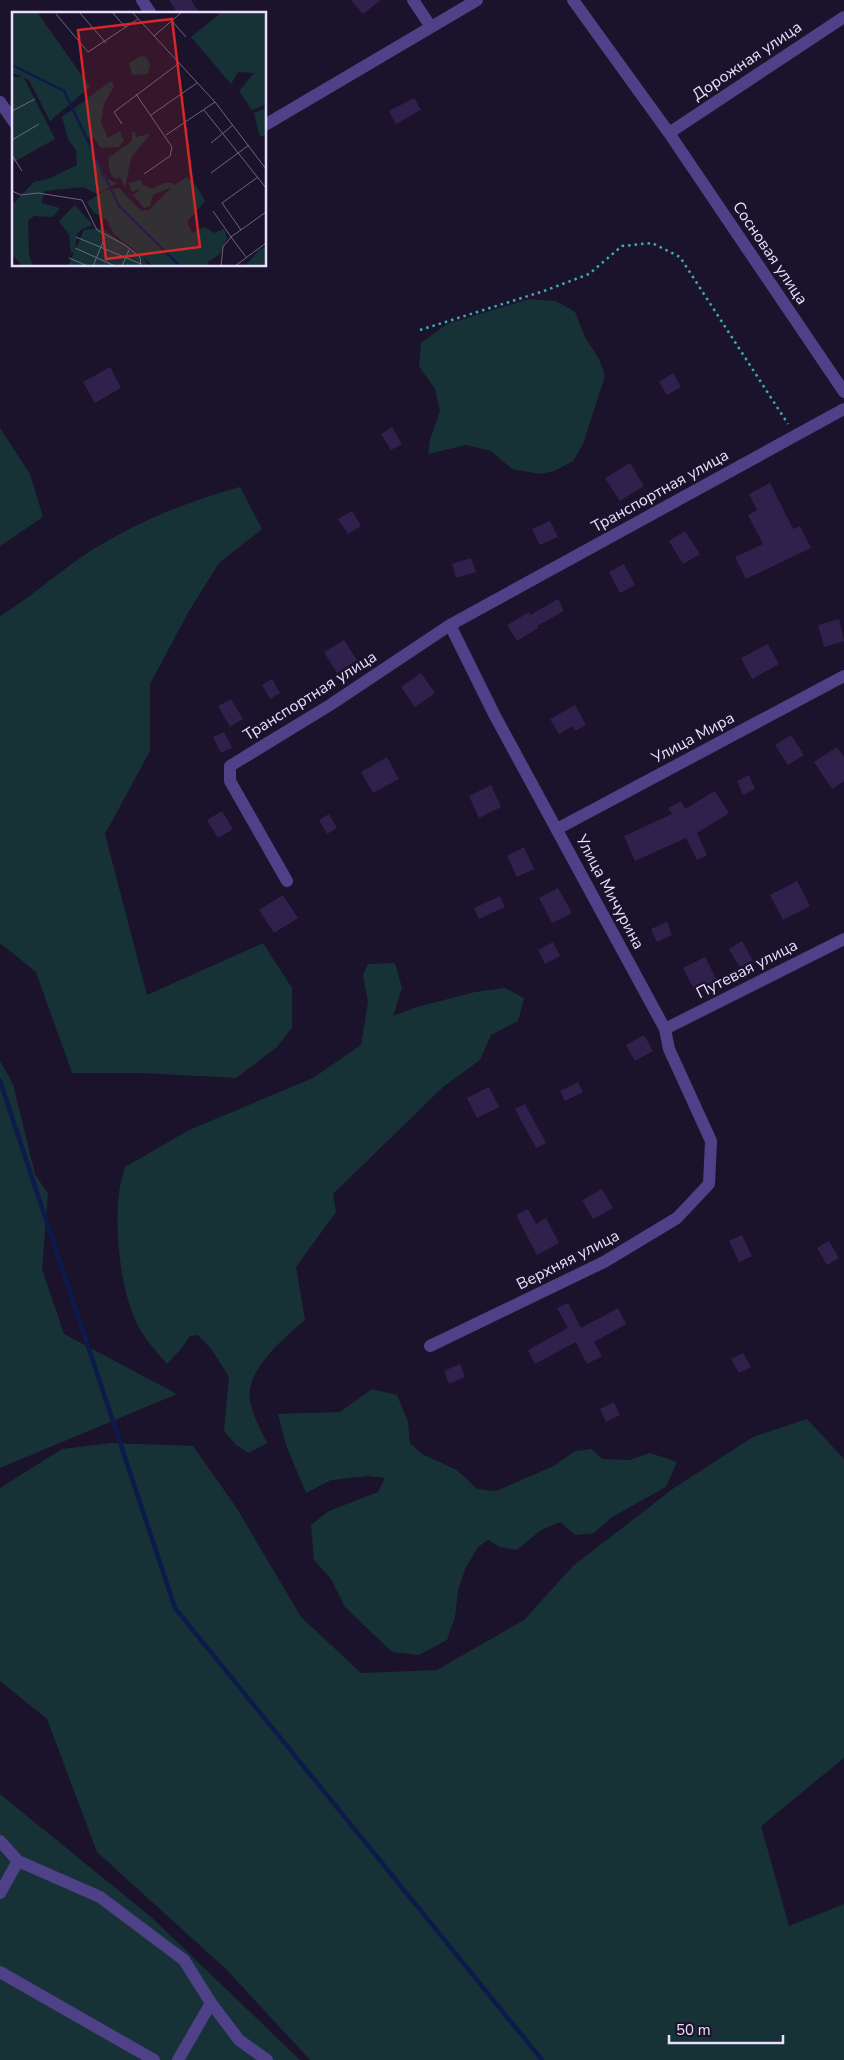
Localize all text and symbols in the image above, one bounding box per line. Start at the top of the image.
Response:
inset map [12,12,266,266]
street label: Дорожная улица [688,16,806,106]
street label: Сосновая улица [727,197,813,309]
street label: Транспортная улица [587,444,733,538]
street label: Транспортная улица [239,646,381,746]
street label: Улица Мира [647,707,738,770]
street label: Улица Мичурина [570,830,650,953]
street label: Путевая улица [693,934,801,1004]
street label: Верхняя улица [513,1225,623,1295]
scale bar [669,2012,783,2044]
text: 50 m [676,2020,711,2040]

